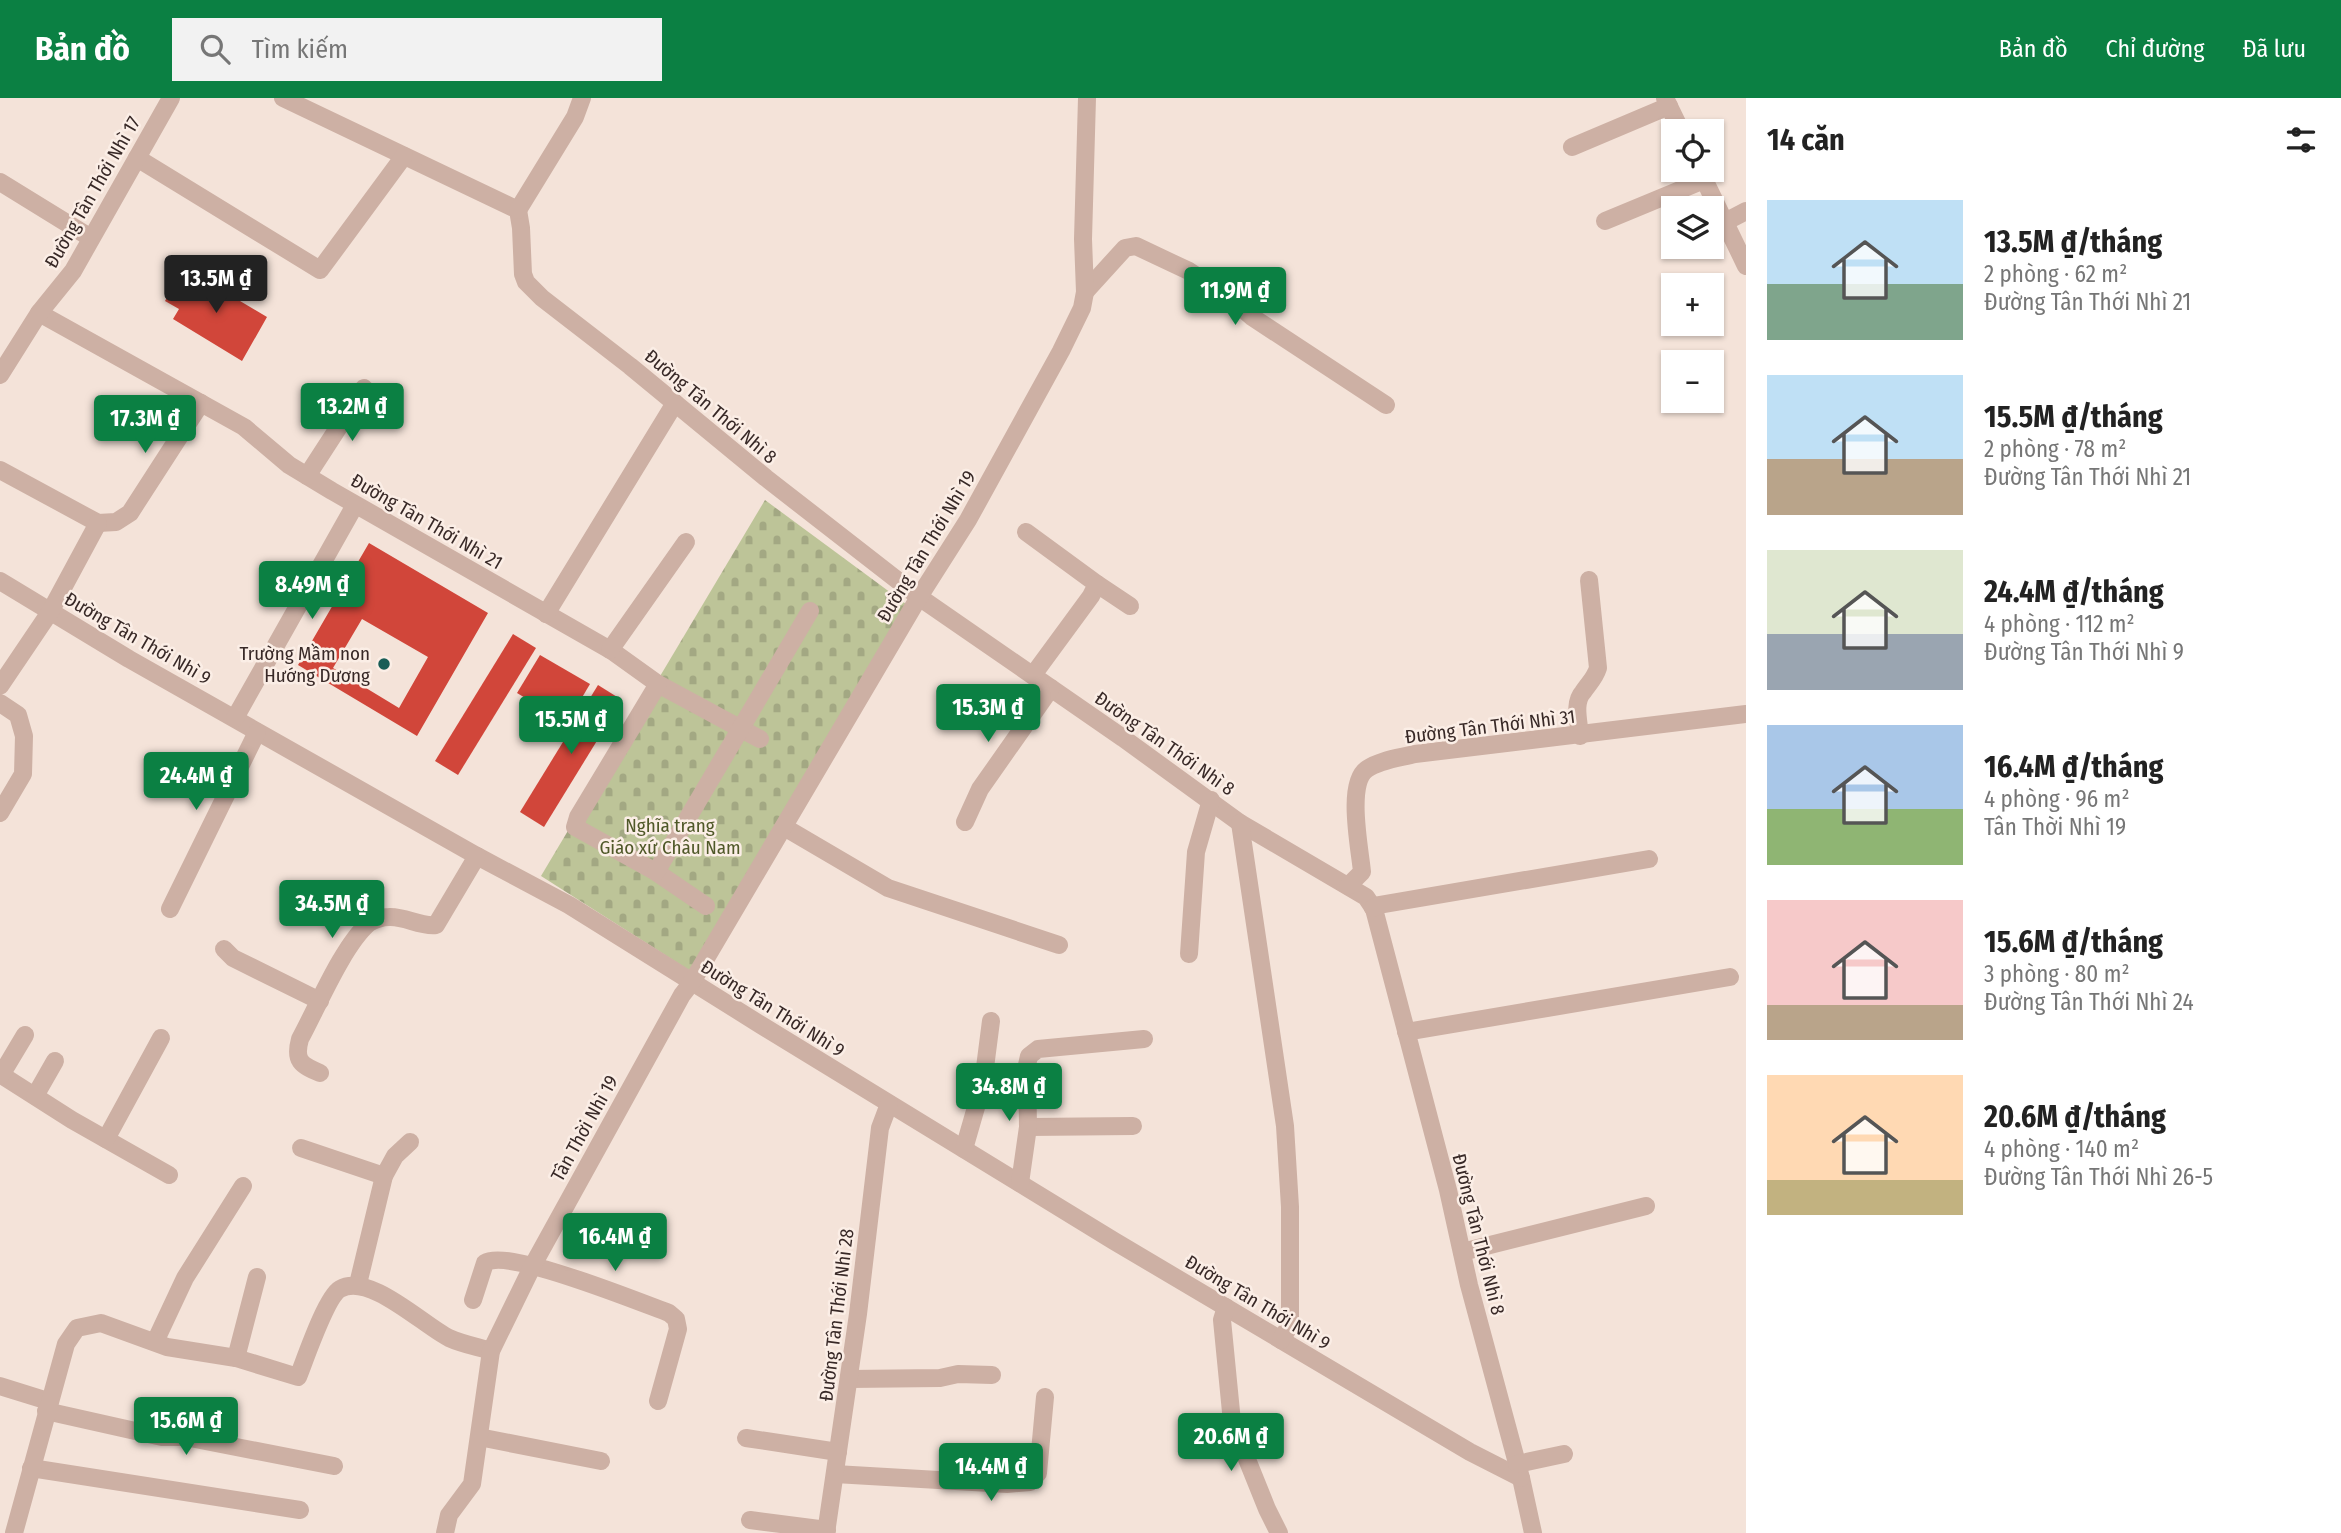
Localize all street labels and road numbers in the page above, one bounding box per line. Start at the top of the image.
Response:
street label: Đường Tân Thới Nhì 17 [40,112,145,272]
street label: Đường Tân Thới Nhì 8 [640,344,781,468]
street label: Đường Tân Thới Nhì 19 [872,466,981,626]
street label: Đường Tân Thới Nhì 21 [347,469,507,574]
street label: Đường Tân Thới Nhì 9 [60,587,215,690]
street label: Đường Tân Thới Nhì 8 [1090,687,1239,800]
street label: Đường Tân Thới Nhì 31 [1404,705,1577,748]
street label: Đường Tân Thới Nhì 9 [697,955,849,1062]
street label: Tân Thời Nhì 19 [546,1071,623,1185]
street label: Đường Tân Thới Nhì 8 [1447,1151,1510,1317]
street label: Đường Tân Thới Nhì 28 [814,1227,858,1403]
street label: Đường Tân Thới Nhì 9 [1181,1250,1334,1355]

